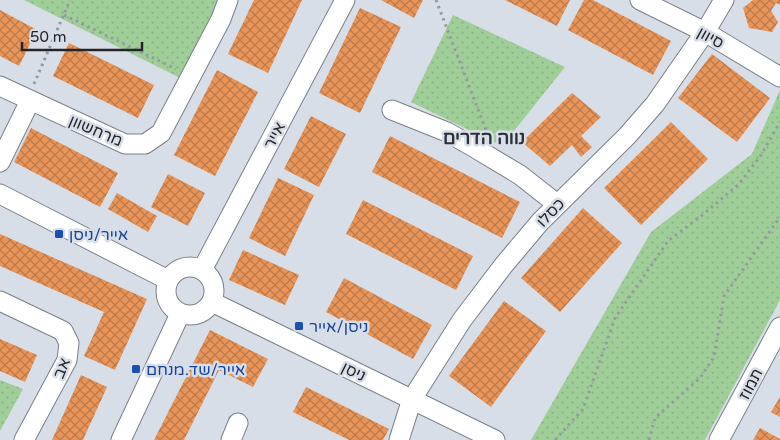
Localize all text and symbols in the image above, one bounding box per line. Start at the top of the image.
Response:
scale bar [22,20,142,52]
street label: סיוון [694,22,727,53]
text: 50 m [30,28,67,46]
street label: מרחשוון [66,111,125,151]
street label: אייר [260,119,290,152]
district label: נווה הדרים [443,127,525,149]
street label: כסלו [532,194,569,231]
place label: אייר/ניסן [69,225,128,245]
marker: אייר/ניסן [53,228,65,240]
place label: ניסן/אייר [309,317,368,337]
marker: ניסן/אייר [293,320,305,332]
street label: אב [49,355,75,382]
street label: ניסן [338,358,369,386]
place label: אייר/שד.מנחם [146,360,245,380]
marker: אייר/שד.מנחם [130,363,142,375]
street label: תמוז [734,365,768,404]

